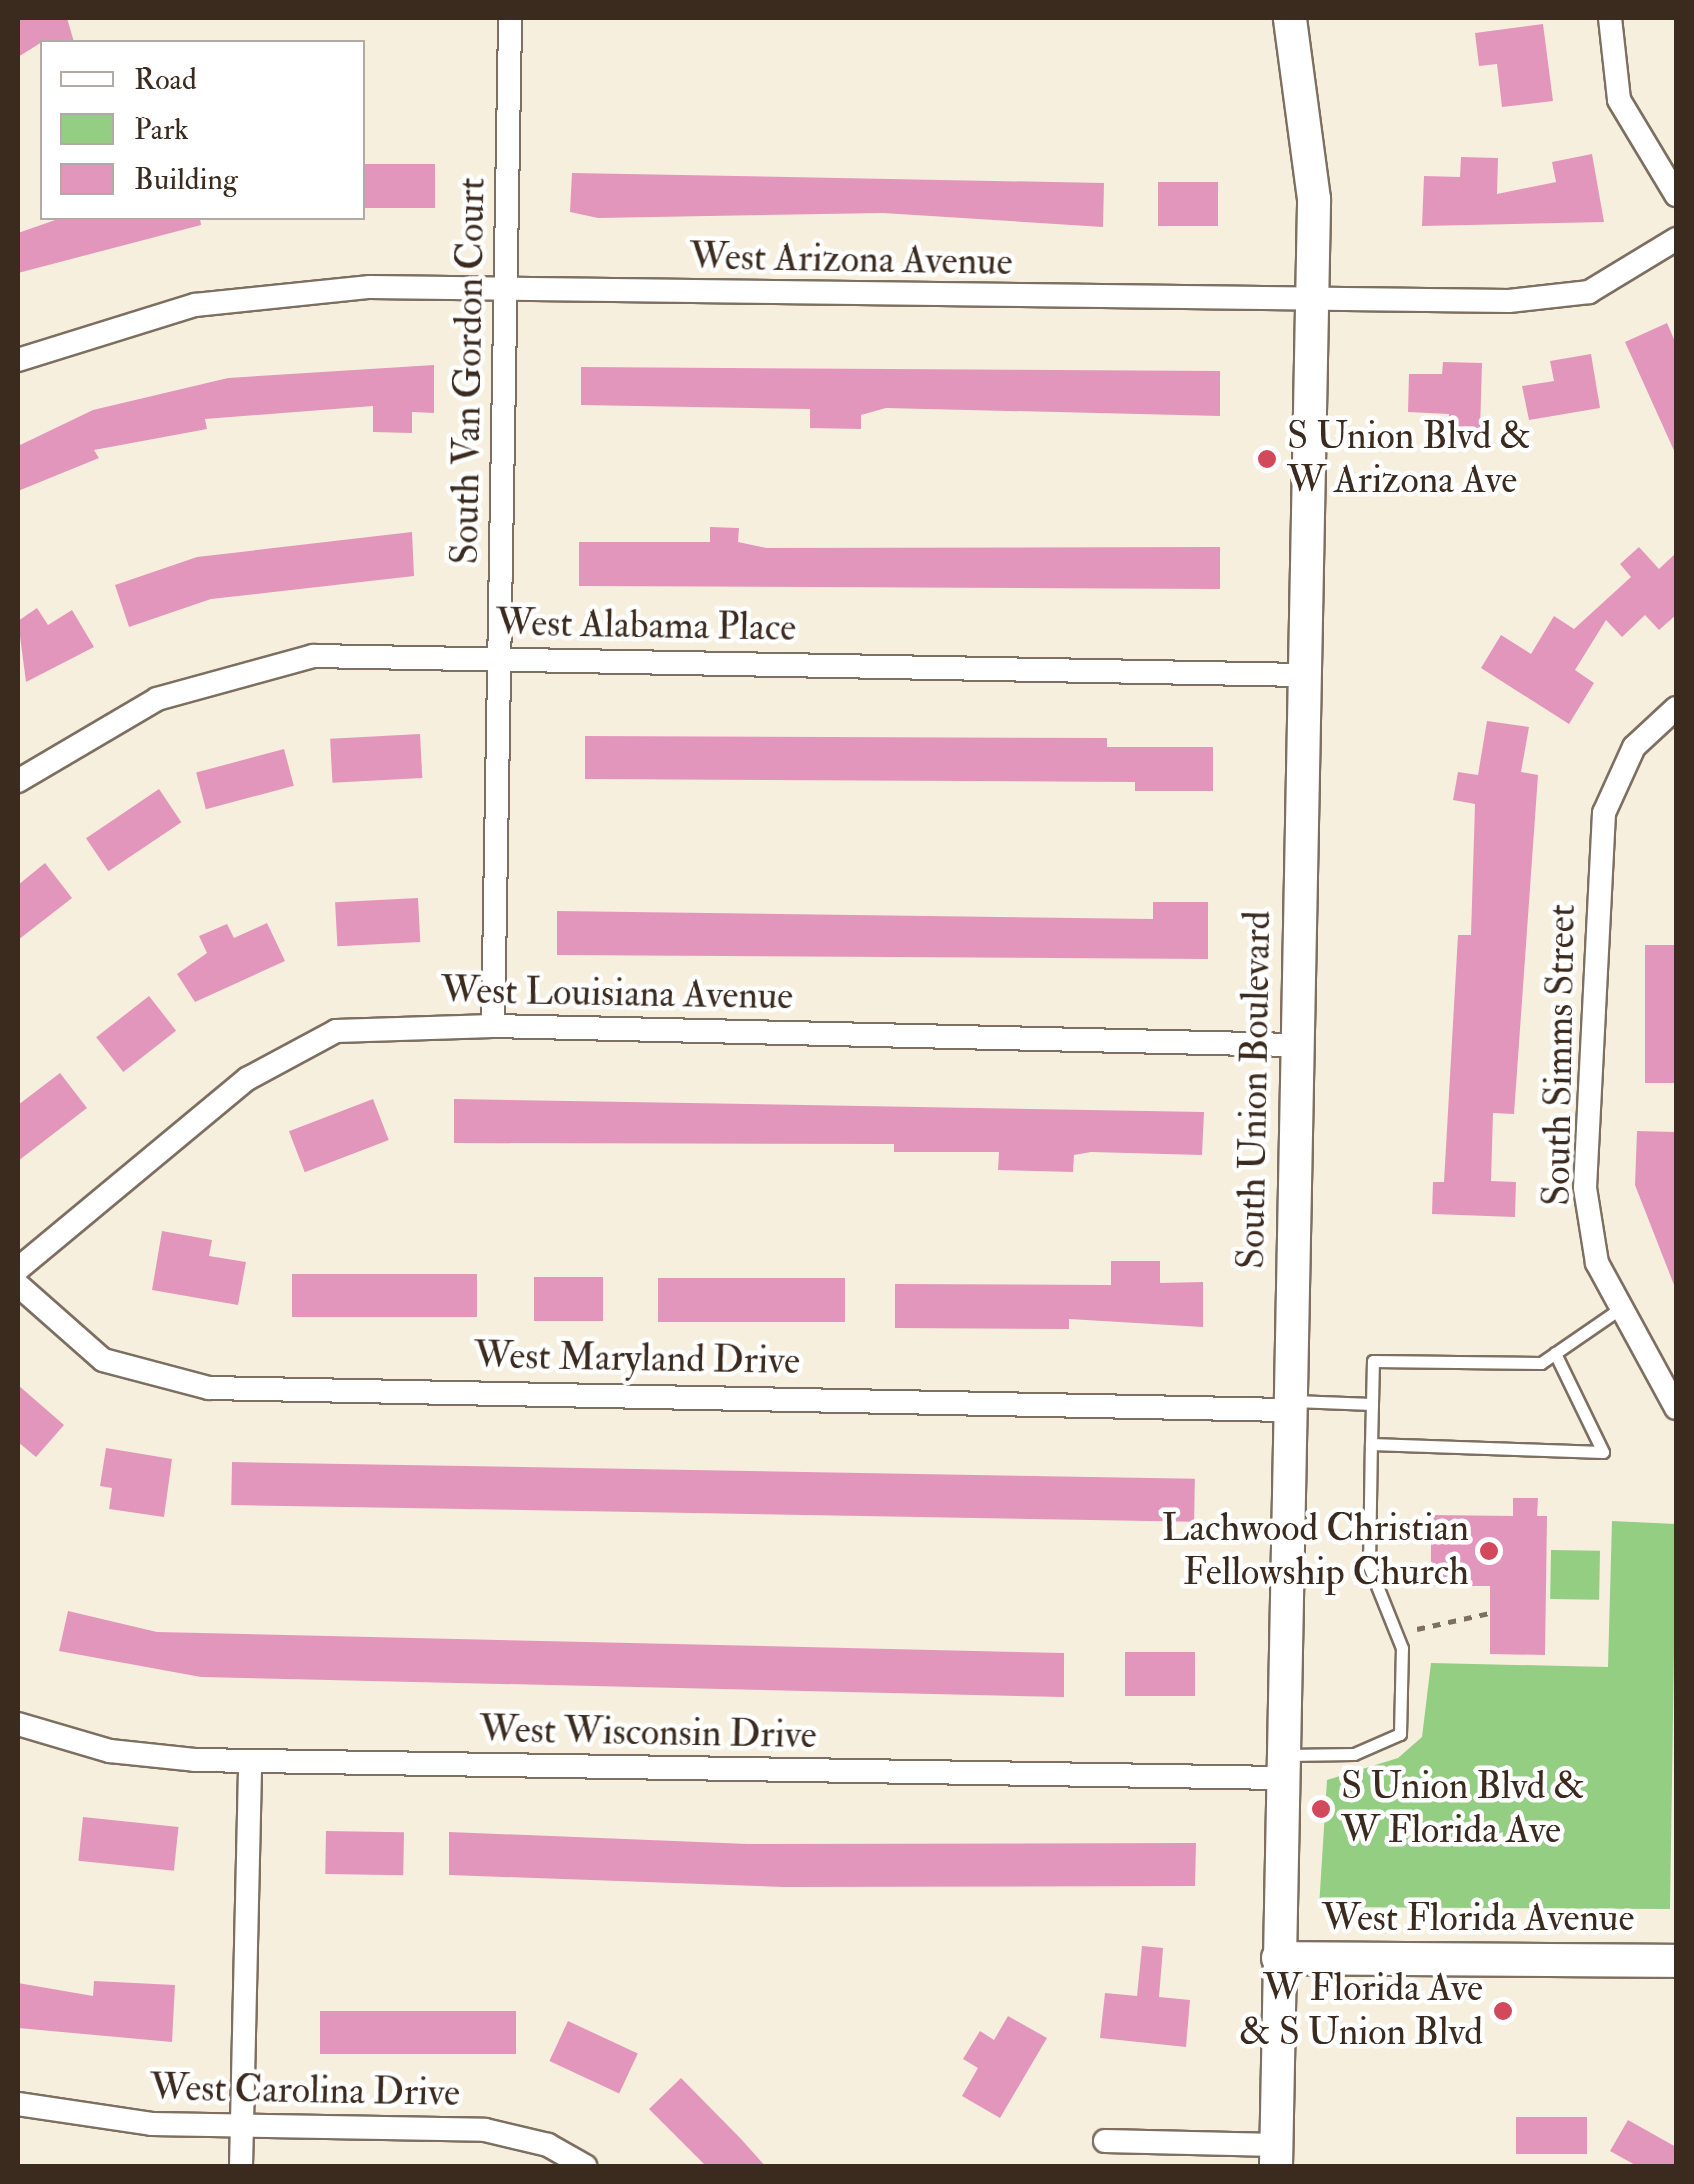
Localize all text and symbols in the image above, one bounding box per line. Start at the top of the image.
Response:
legend [40,40,365,220]
text: Road [134,61,197,98]
text: Park [134,111,189,148]
text: Building [134,161,238,198]
street label: South Van Gordon Court [443,177,495,565]
street label: West Arizona Avenue [689,234,1013,286]
place label: S Union Blvd & W Arizona Ave [1287,414,1531,504]
marker: S Union Blvd & W Arizona Ave [1256,448,1278,470]
street label: West Alabama Place [496,601,796,651]
street label: South Simms Street [1535,904,1585,1206]
street label: South Union Boulevard [1229,910,1281,1270]
street label: West Louisiana Avenue [441,968,793,1020]
street label: West Maryland Drive [474,1333,800,1385]
place label: Lachwood Christian Fellowship Church [1162,1506,1469,1596]
marker: Lachwood Christian Fellowship Church [1478,1540,1500,1562]
street label: West Wisconsin Drive [479,1707,817,1759]
place label: S Union Blvd & W Florida Ave [1341,1764,1585,1854]
marker: S Union Blvd & W Florida Ave [1310,1798,1332,1820]
street label: West Florida Avenue [1322,1896,1634,1942]
place label: W Florida Ave & S Union Blvd [1239,1966,1483,2056]
marker: W Florida Ave & S Union Blvd [1492,2000,1514,2022]
street label: West Carolina Drive [150,2065,460,2117]

